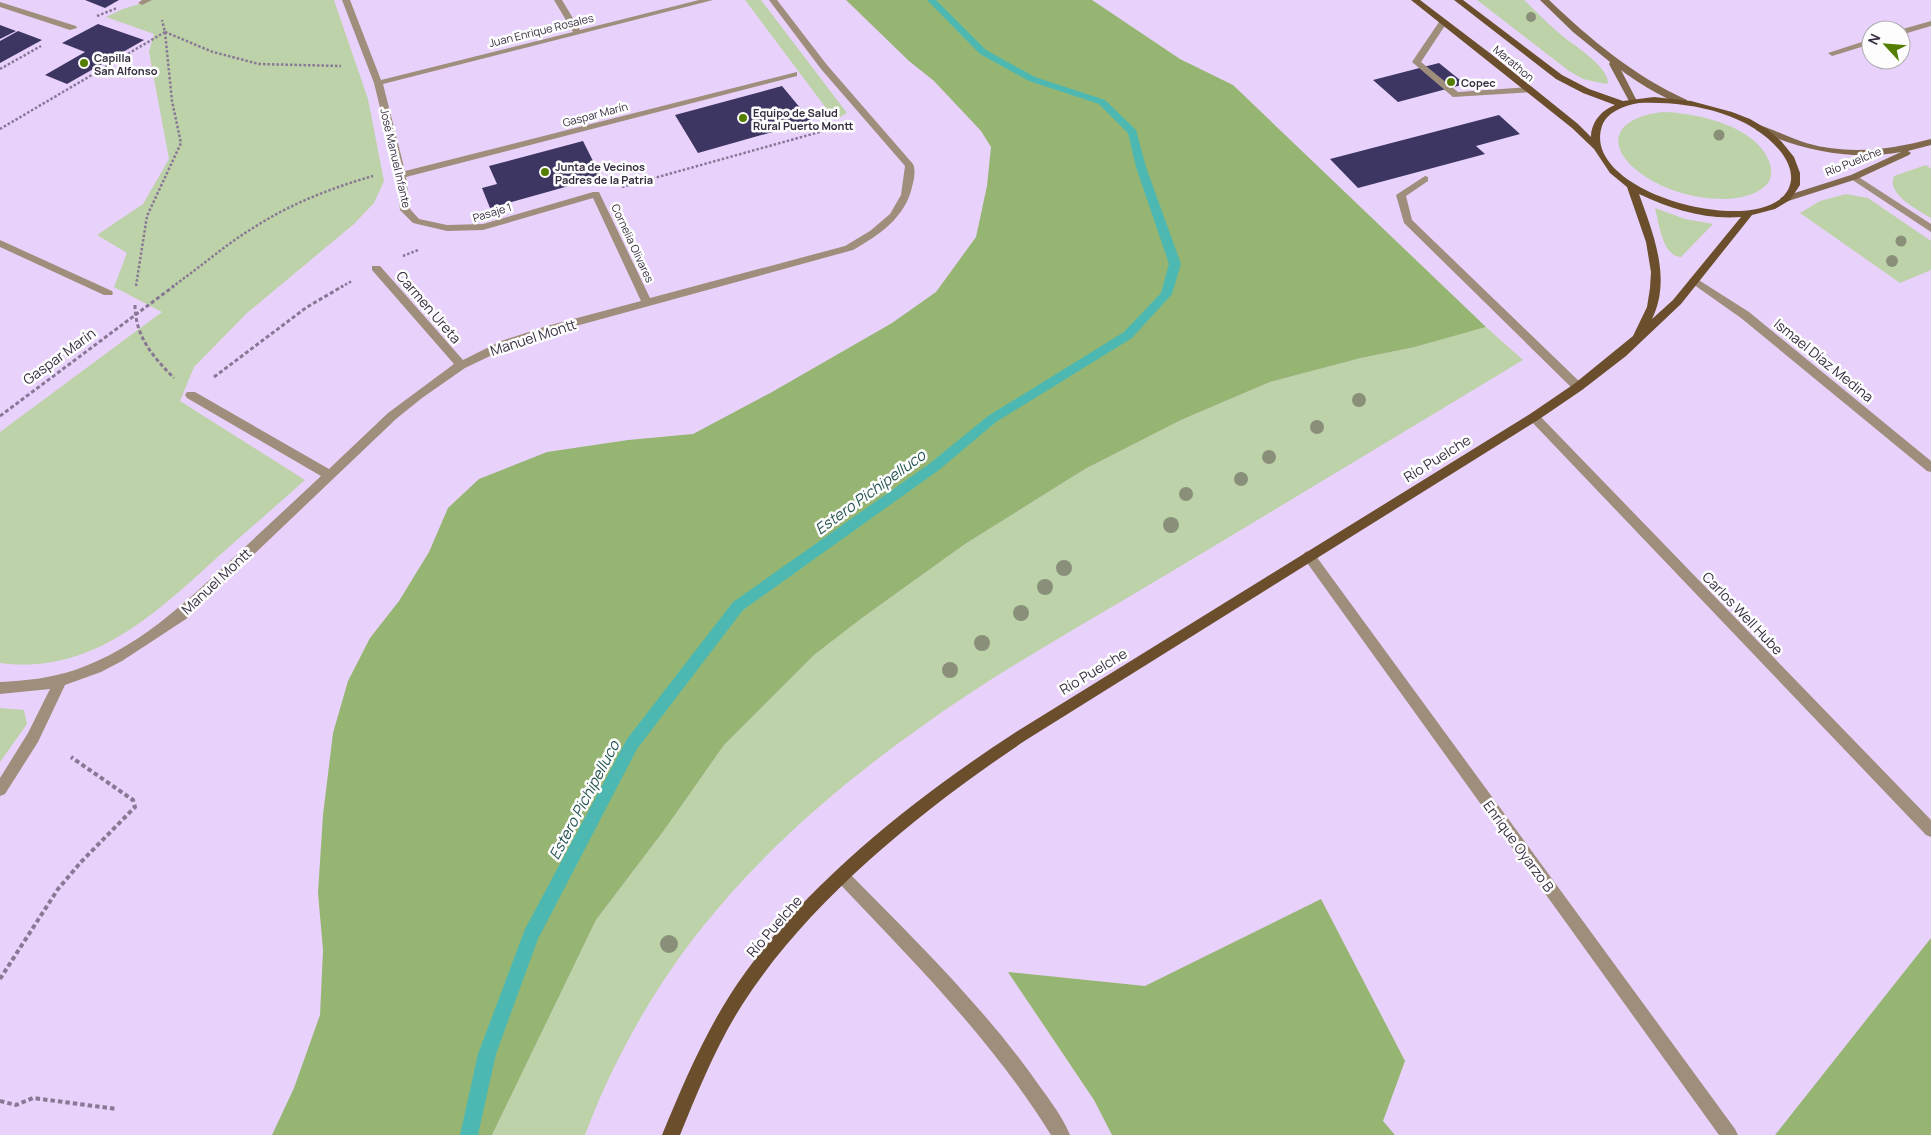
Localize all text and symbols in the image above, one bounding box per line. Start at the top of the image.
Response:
street label: Juan Enrique Rosales [487,10,595,50]
north arrow [1861,20,1911,70]
text: N [1863,30,1885,48]
street label: Marathon [1490,41,1538,85]
place label: Capilla San Alfonso [94,50,158,78]
marker: Capilla San Alfonso [78,57,90,69]
place label: Copec [1461,75,1496,90]
marker: Copec [1445,76,1457,88]
street label: Gaspar Marín [561,98,629,130]
place label: Equipo de Salud Rural Puerto Montt [753,105,853,133]
street label: José Manuel Infante [377,107,415,210]
marker: Equipo de Salud Rural Puerto Montt [737,112,749,124]
street label: Río Puelche [1823,143,1884,179]
place label: Junta de Vecinos Padres de la Patria [555,159,653,187]
marker: Junta de Vecinos Padres de la Patria [539,166,551,178]
street label: Pasaje 1 [471,199,513,225]
street label: Cornelia Olivares [608,201,658,285]
street label: Carmen Ureta [392,267,466,347]
street label: Manuel Montt [488,314,578,360]
street label: Ismael Díaz Medina [1770,314,1878,406]
street label: Gaspar Marín [19,323,99,389]
street label: Río Puelche [1400,430,1474,486]
water label: Estero Pichipelluco [811,444,930,539]
street label: Manuel Montt [177,544,255,618]
street label: Carlos Well Hube [1698,567,1788,659]
street label: Río Puelche [1056,643,1130,699]
water label: Estero Pichipelluco [544,736,625,863]
street label: Enrique Oyarzo B [1479,796,1559,896]
street label: Río Puelche [742,891,806,961]

